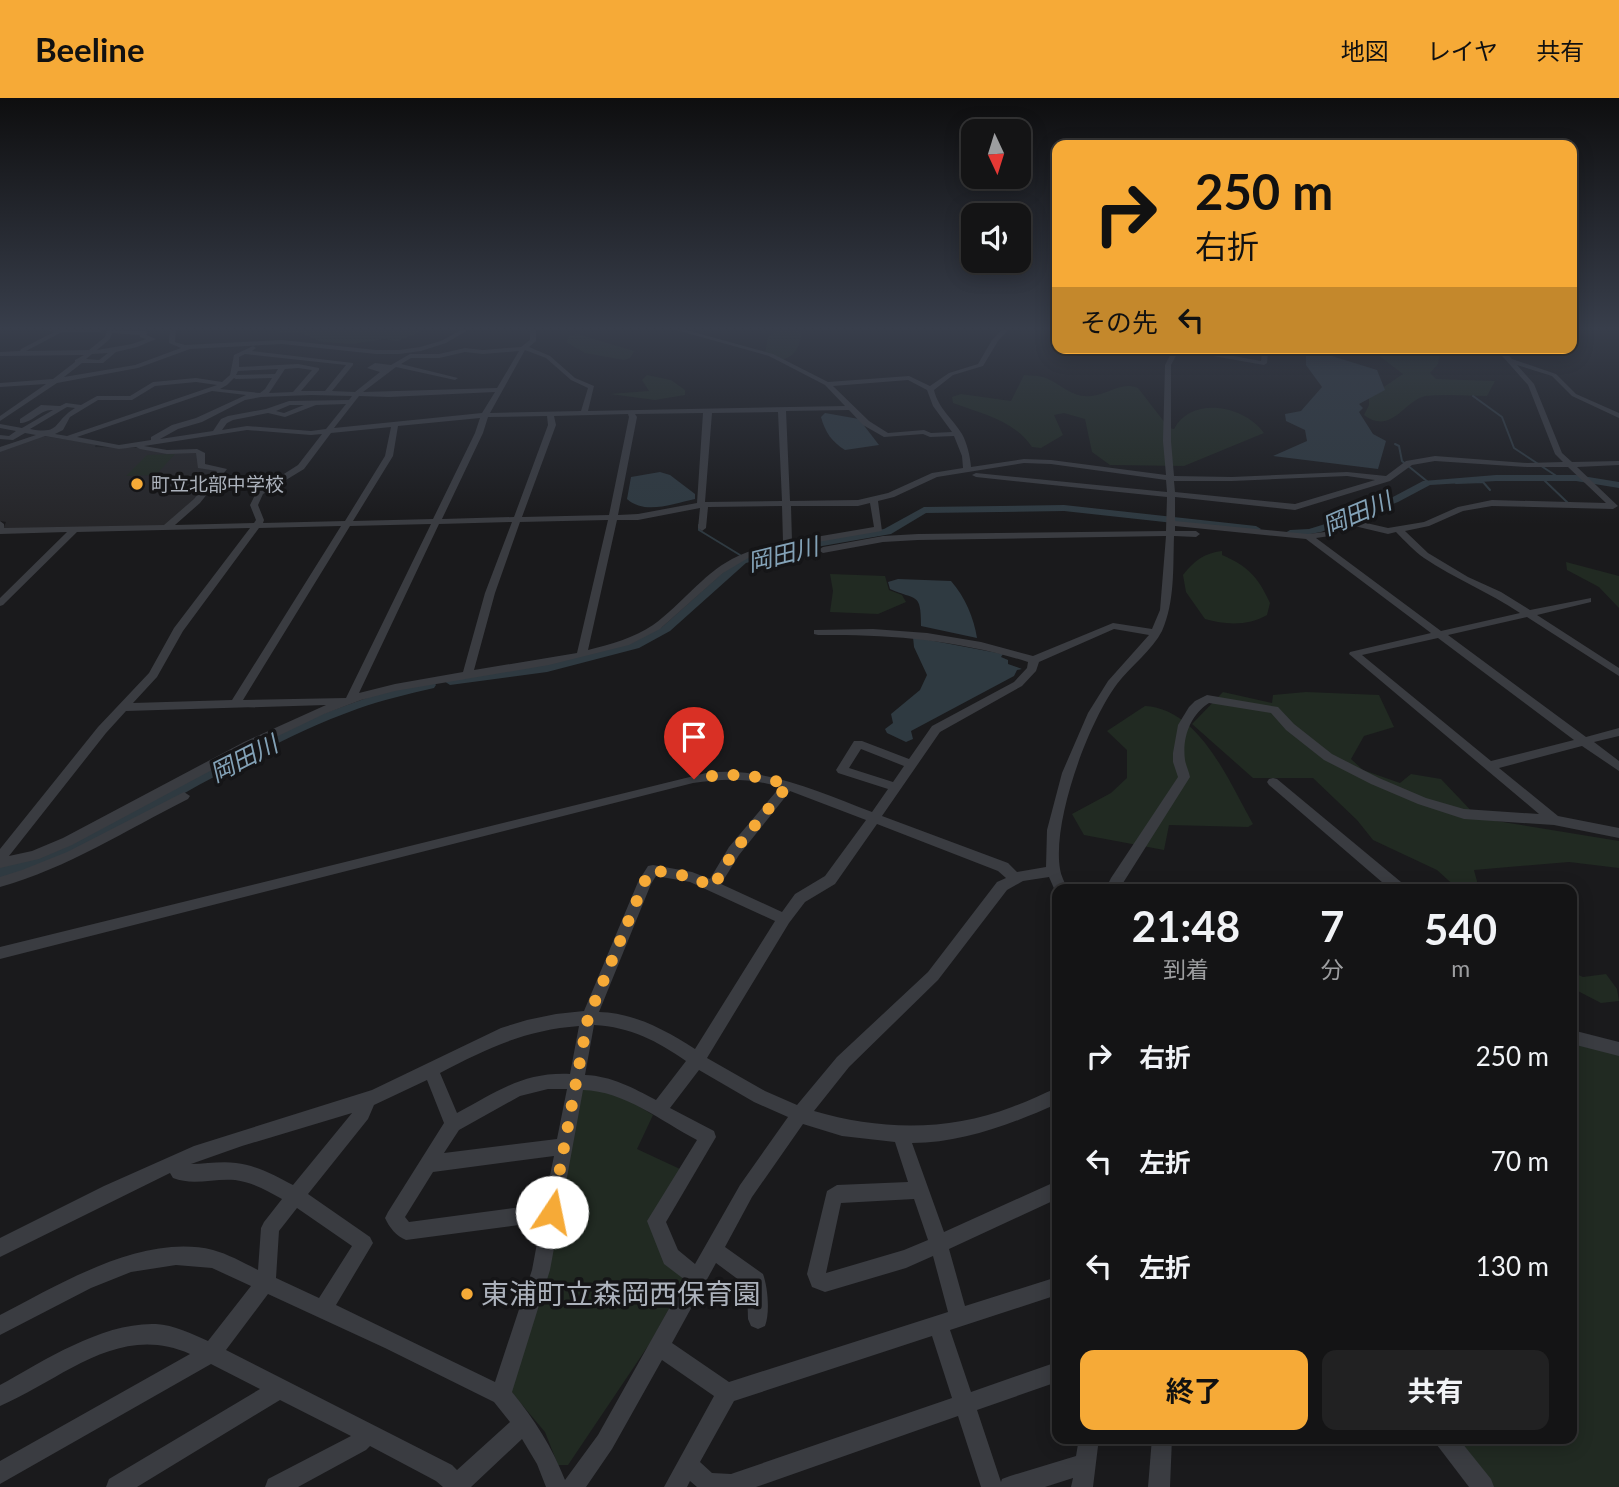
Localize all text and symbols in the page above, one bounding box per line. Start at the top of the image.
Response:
text: Beeline [35,29,145,69]
text: 地図 [1341,36,1389,65]
text: レイヤ [1427,36,1498,65]
text: 共有 [1536,36,1584,65]
north arrow [961,119,1031,189]
map controls [961,119,1031,273]
text: 250 m [1195,162,1333,220]
icon: right [1080,168,1171,259]
button: sound [961,203,1031,273]
text: 右折 [1195,226,1259,265]
icon: left [1172,301,1210,339]
text: その先 [1080,306,1158,338]
place label: 町立北部中学校 [151,472,284,495]
marker: 町立北部中学校 [129,476,145,492]
water label: 岡田川 [1318,484,1398,540]
water label: 岡田川 [744,530,824,576]
pin [664,707,724,779]
icon: arrive [675,718,713,756]
water label: 岡田川 [205,727,285,787]
text: 21:48 [1132,901,1240,951]
text: 7 [1320,901,1344,951]
text: 540 [1424,904,1497,954]
text: m [1451,954,1470,982]
text: 到着 [1163,955,1209,983]
text: 分 [1321,955,1344,983]
icon: right [1080,1037,1118,1075]
text: 250 m [1476,1040,1549,1072]
text: 右折 [1139,1041,1191,1073]
icon: left [1080,1142,1118,1180]
text: 70 m [1491,1145,1549,1177]
text: 左折 [1139,1146,1191,1178]
position arrow [515,1175,589,1249]
icon: left [1080,1247,1118,1285]
text: 130 m [1476,1250,1549,1282]
text: 左折 [1139,1251,1191,1283]
place label: 東浦町立森岡西保育園 [481,1276,761,1310]
marker: 東浦町立森岡西保育園 [459,1286,475,1302]
button: 終了 [1080,1350,1308,1430]
button: 共有 [1322,1350,1549,1430]

